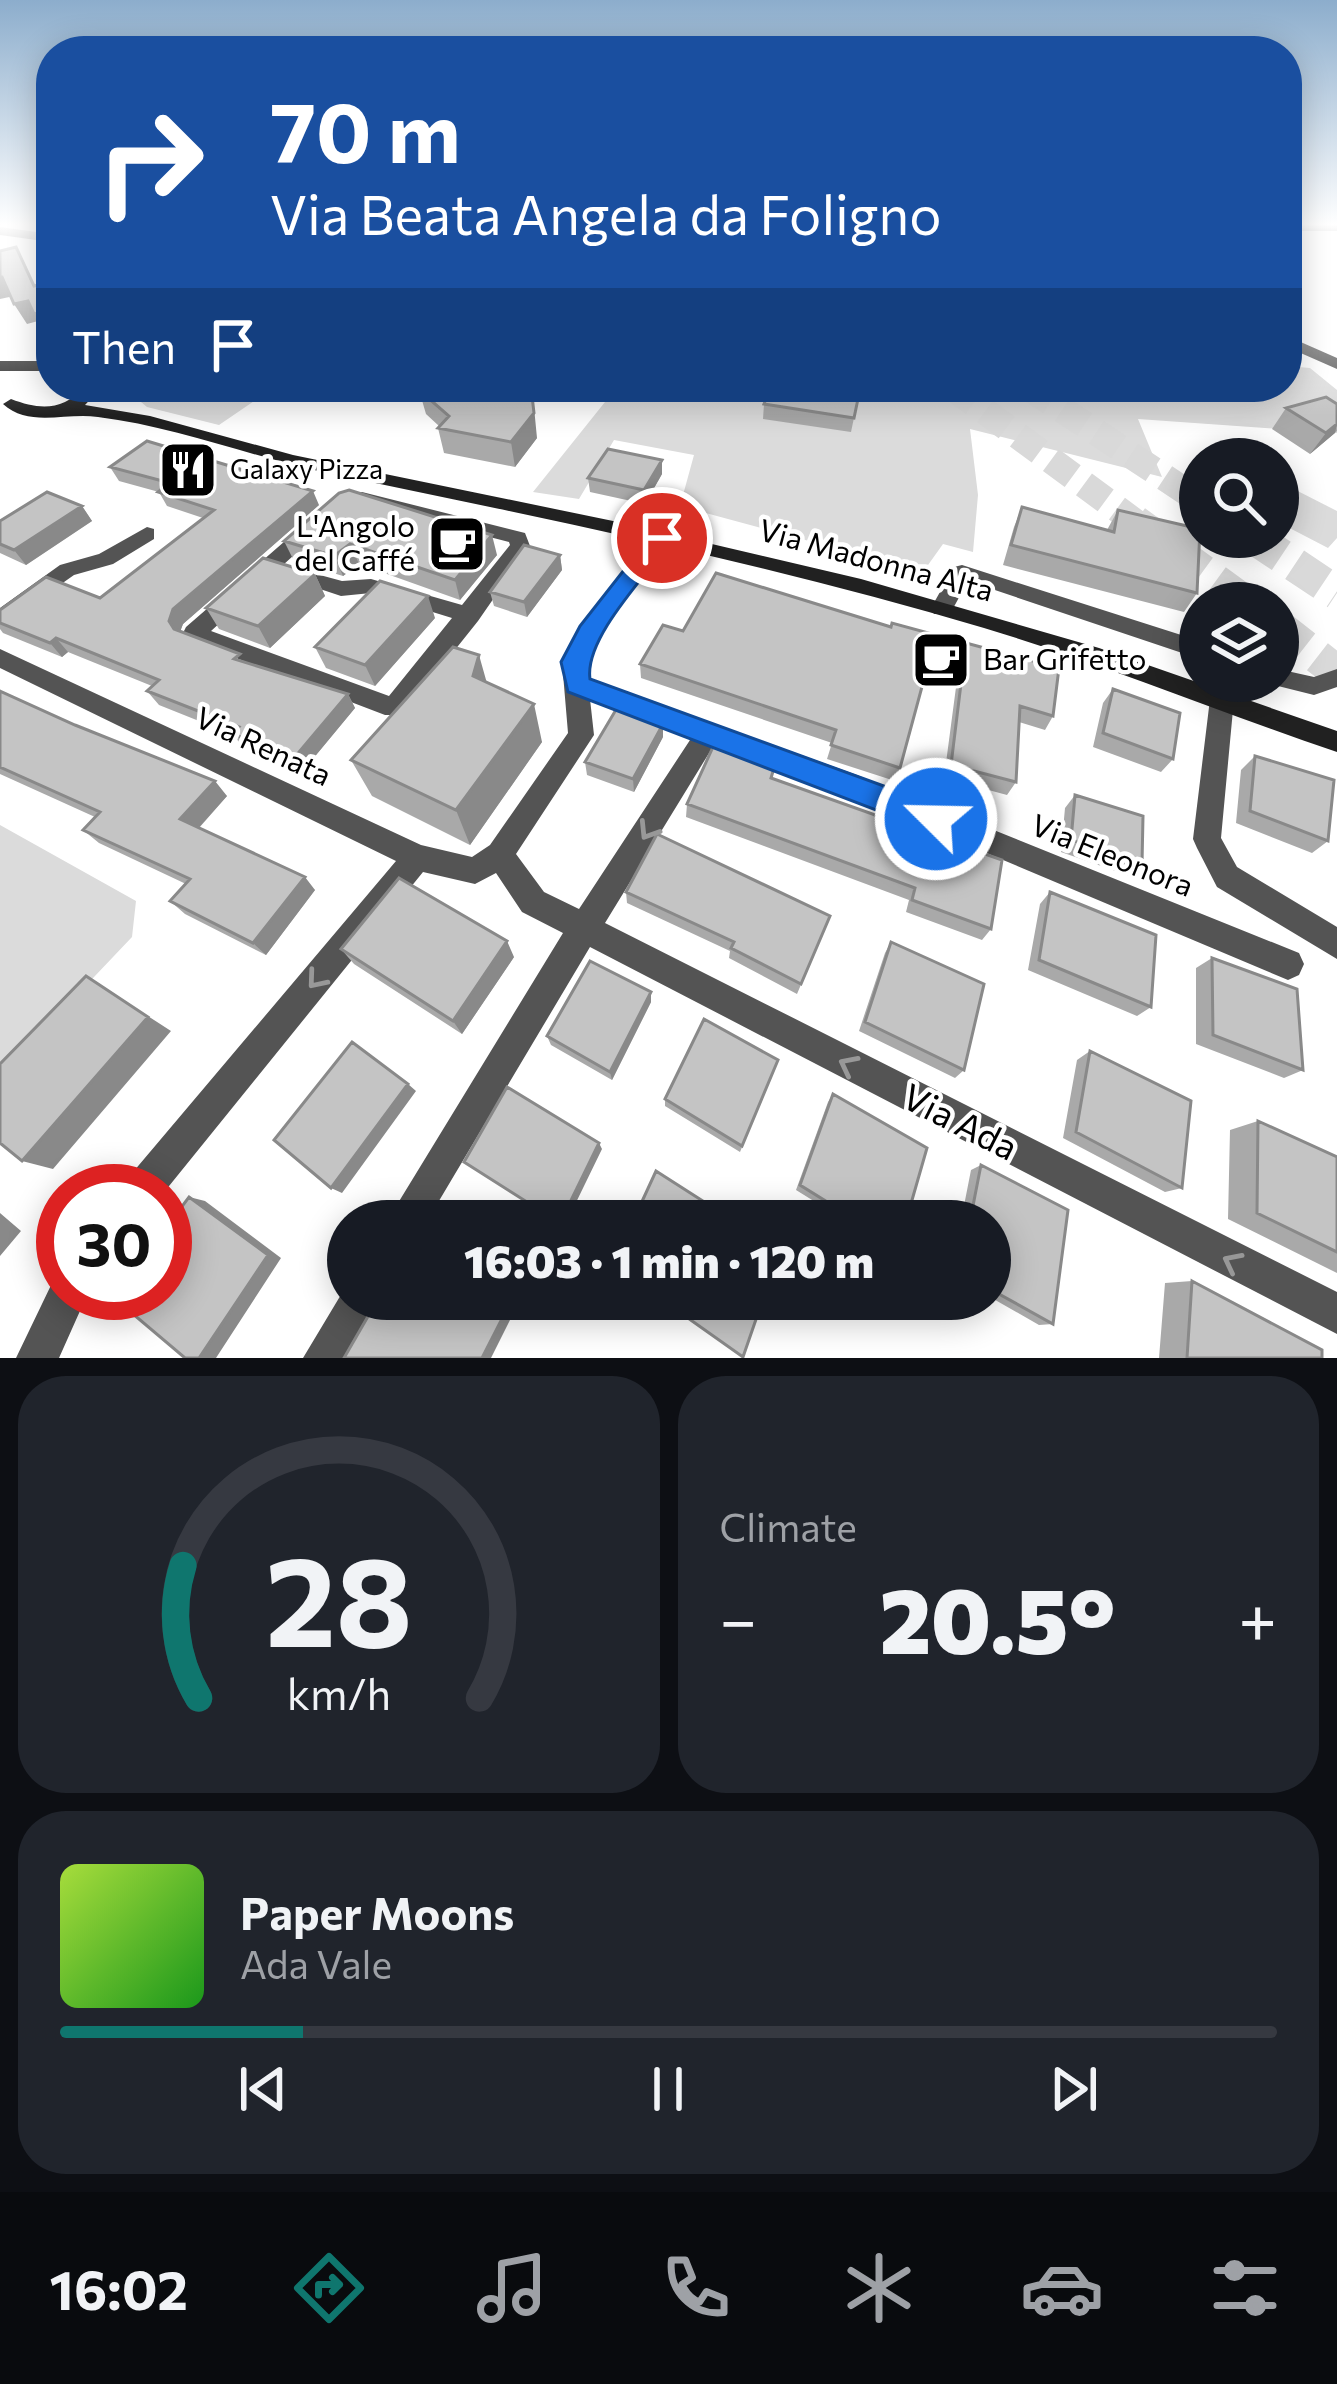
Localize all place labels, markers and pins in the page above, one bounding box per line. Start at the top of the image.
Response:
restaurant icon: Galaxy Pizza [157,439,219,501]
place label: Galaxy Pizza [230,452,383,485]
pin [611,487,713,589]
place label: L'Angolo del Caffé [294,506,415,577]
cafe icon: L'Angolo del Caffé [426,513,488,575]
cafe icon: Bar Grifetto [910,629,972,691]
place label: Bar Grifetto [983,639,1147,676]

